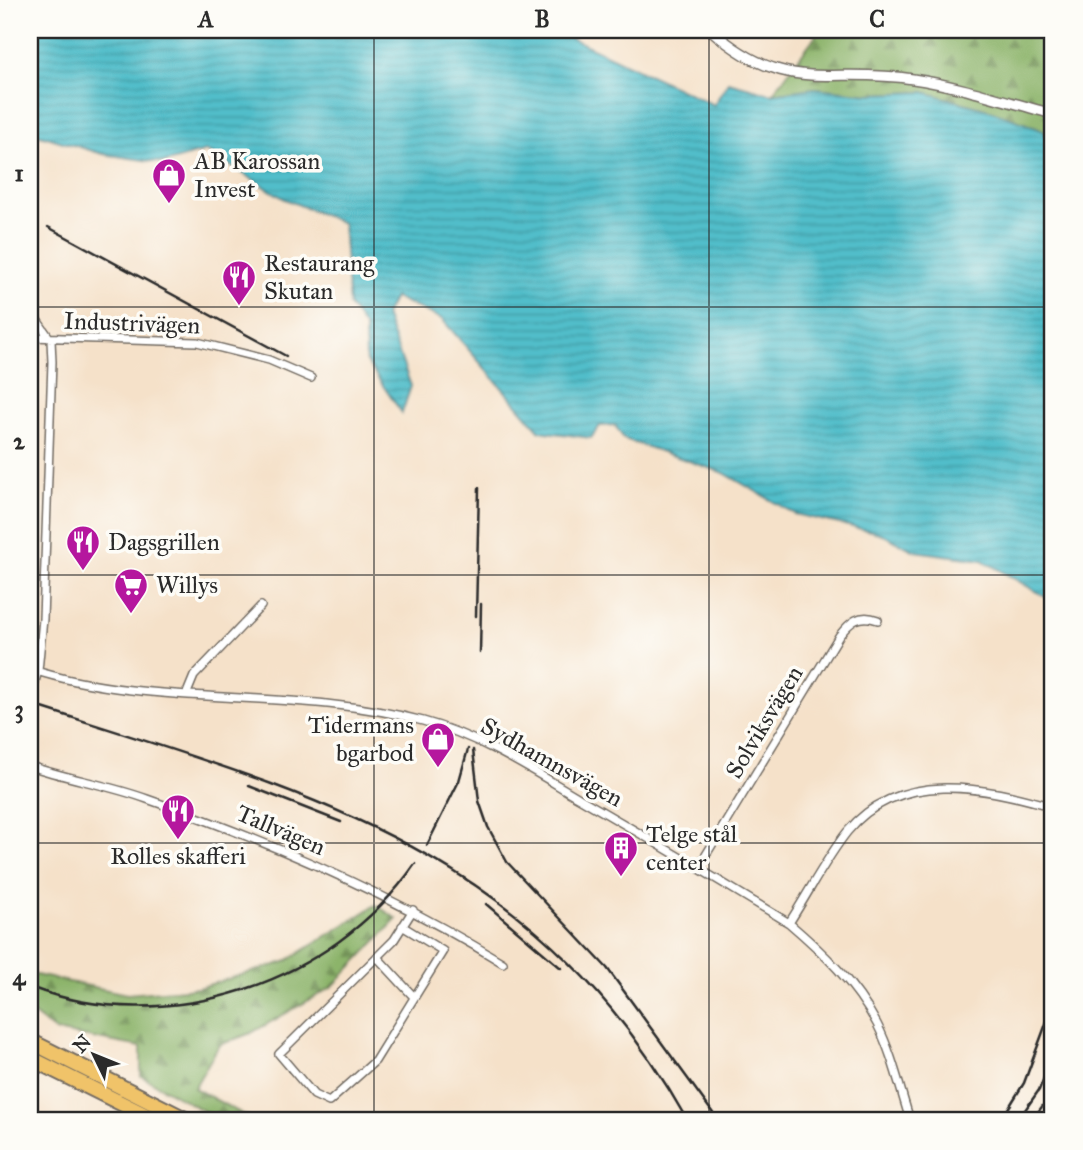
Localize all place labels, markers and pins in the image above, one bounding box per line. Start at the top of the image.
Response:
place label: AB Karossan Invest [193,146,320,204]
shop icon: AB Karossan Invest [150,156,188,205]
place label: Restaurang Skutan [264,248,375,306]
restaurant icon: Restaurang Skutan [220,258,258,307]
restaurant icon: Dagsgrillen [64,523,102,572]
place label: Dagsgrillen [108,527,220,557]
supermarket icon: Willys [112,566,150,615]
place label: Willys [156,570,218,600]
place label: Tidermans bgarbod [308,710,414,768]
shop icon: Tidermans bgarbod [419,720,457,769]
restaurant icon: Rolles skafferi [159,792,197,841]
place label: Telge stål center [646,819,738,877]
building icon: Telge stål center [602,829,640,878]
place label: Rolles skafferi [110,841,246,871]

